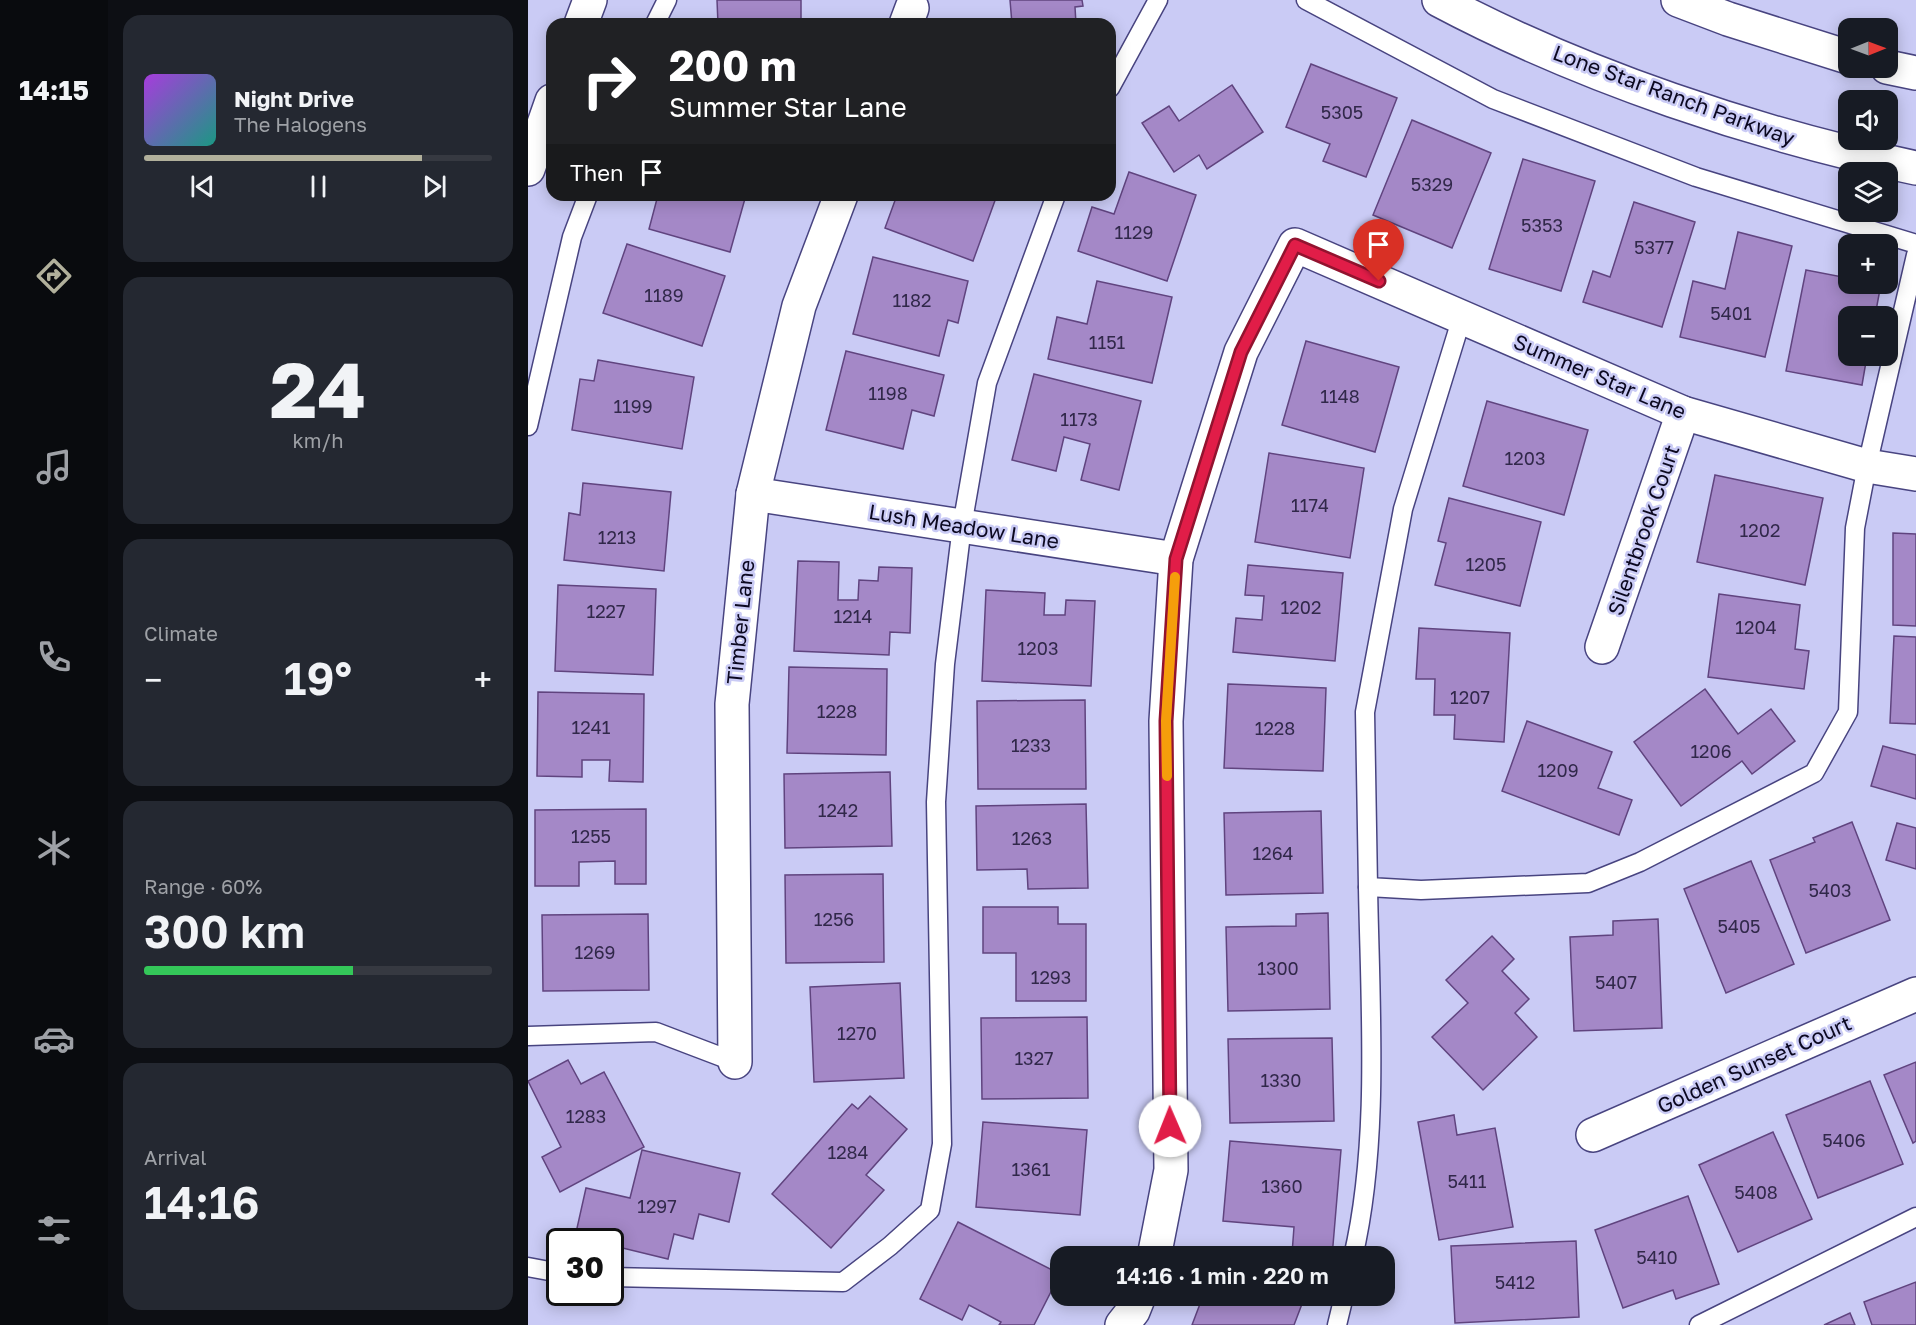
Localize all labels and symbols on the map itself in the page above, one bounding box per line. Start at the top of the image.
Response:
north arrow [1838,18,1898,78]
street label: Lone Star Ranch Parkway [1550,39,1799,151]
house number: 5305 [1321,101,1363,123]
house number: 5329 [1411,173,1453,195]
house number: 5353 [1521,214,1563,236]
pin [1353,219,1404,281]
house number: 1129 [1115,221,1153,243]
house number: 5377 [1634,236,1674,258]
house number: 1189 [644,284,684,306]
house number: 1182 [893,289,931,311]
house number: 5401 [1710,302,1752,324]
street label: Summer Star Lane [1510,328,1690,424]
house number: 1151 [1089,331,1126,353]
house number: 1198 [868,382,908,404]
house number: 1148 [1320,385,1360,407]
house number: 1199 [613,395,653,417]
house number: 1173 [1060,408,1098,430]
street label: Silentbrook Court [1602,441,1684,619]
house number: 1203 [1505,447,1545,469]
house number: 1174 [1291,494,1329,516]
street label: Lush Meadow Lane [867,498,1061,554]
house number: 1202 [1740,519,1780,541]
house number: 1213 [598,526,636,548]
house number: 1205 [1466,553,1506,575]
street label: Timber Lane [721,559,759,685]
house number: 1202 [1281,596,1321,618]
house number: 1227 [586,600,626,622]
house number: 1214 [834,605,872,627]
house number: 1204 [1735,616,1777,638]
house number: 1203 [1018,637,1058,659]
house number: 1207 [1450,686,1490,708]
house number: 1228 [817,700,857,722]
house number: 1241 [572,716,611,738]
house number: 1228 [1255,717,1295,739]
house number: 1233 [1011,734,1051,756]
house number: 1206 [1690,740,1732,762]
house number: 1209 [1537,759,1579,781]
house number: 1242 [818,799,858,821]
house number: 1255 [571,825,611,847]
house number: 1263 [1012,827,1052,849]
house number: 1264 [1252,842,1294,864]
house number: 5403 [1808,879,1852,901]
house number: 1256 [814,908,854,930]
house number: 5405 [1717,915,1761,937]
house number: 1269 [575,941,615,963]
house number: 1300 [1257,957,1299,979]
house number: 1293 [1031,966,1071,988]
house number: 5407 [1595,971,1637,993]
street label: Golden Sunset Court [1653,1009,1855,1119]
house number: 1270 [837,1022,877,1044]
house number: 1327 [1014,1047,1054,1069]
house number: 1330 [1261,1069,1301,1091]
position arrow [1138,1094,1202,1158]
house number: 1283 [566,1105,606,1127]
house number: 5406 [1822,1129,1866,1151]
house number: 1284 [827,1141,869,1163]
house number: 1361 [1012,1158,1051,1180]
house number: 5411 [1448,1170,1487,1192]
house number: 1360 [1261,1175,1303,1197]
house number: 5408 [1734,1181,1778,1203]
house number: 1297 [637,1195,677,1217]
speed limit sign: 30 [546,1228,624,1306]
house number: 5410 [1636,1246,1678,1268]
house number: 5412 [1495,1271,1535,1293]

